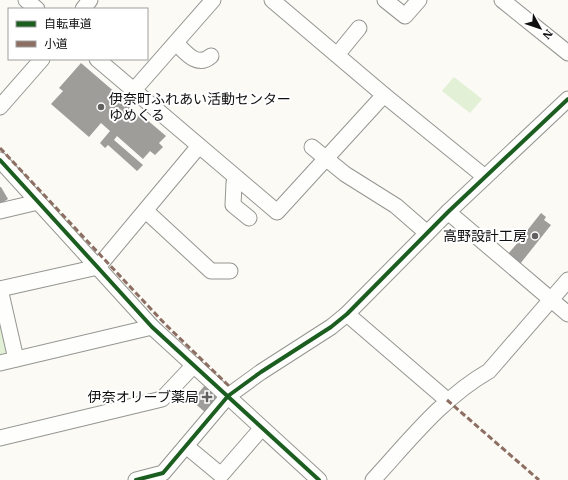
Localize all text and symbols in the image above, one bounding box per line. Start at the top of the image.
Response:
legend [8,8,148,60]
north arrow [520,8,560,48]
text: 自転車道 [44,16,92,31]
text: N [539,27,556,42]
text: 小道 [44,36,68,51]
place label: 伊奈町ふれあい活動センター ゆめくる [109,90,291,124]
marker: 伊奈町ふれあい活動センター ゆめくる [96,102,106,112]
place label: 高野設計工房 [443,227,527,245]
marker: 高野設計工房 [530,231,540,241]
place label: 伊奈オリーブ薬局 [88,388,199,406]
marker: 伊奈オリーブ薬局 [202,392,212,402]

